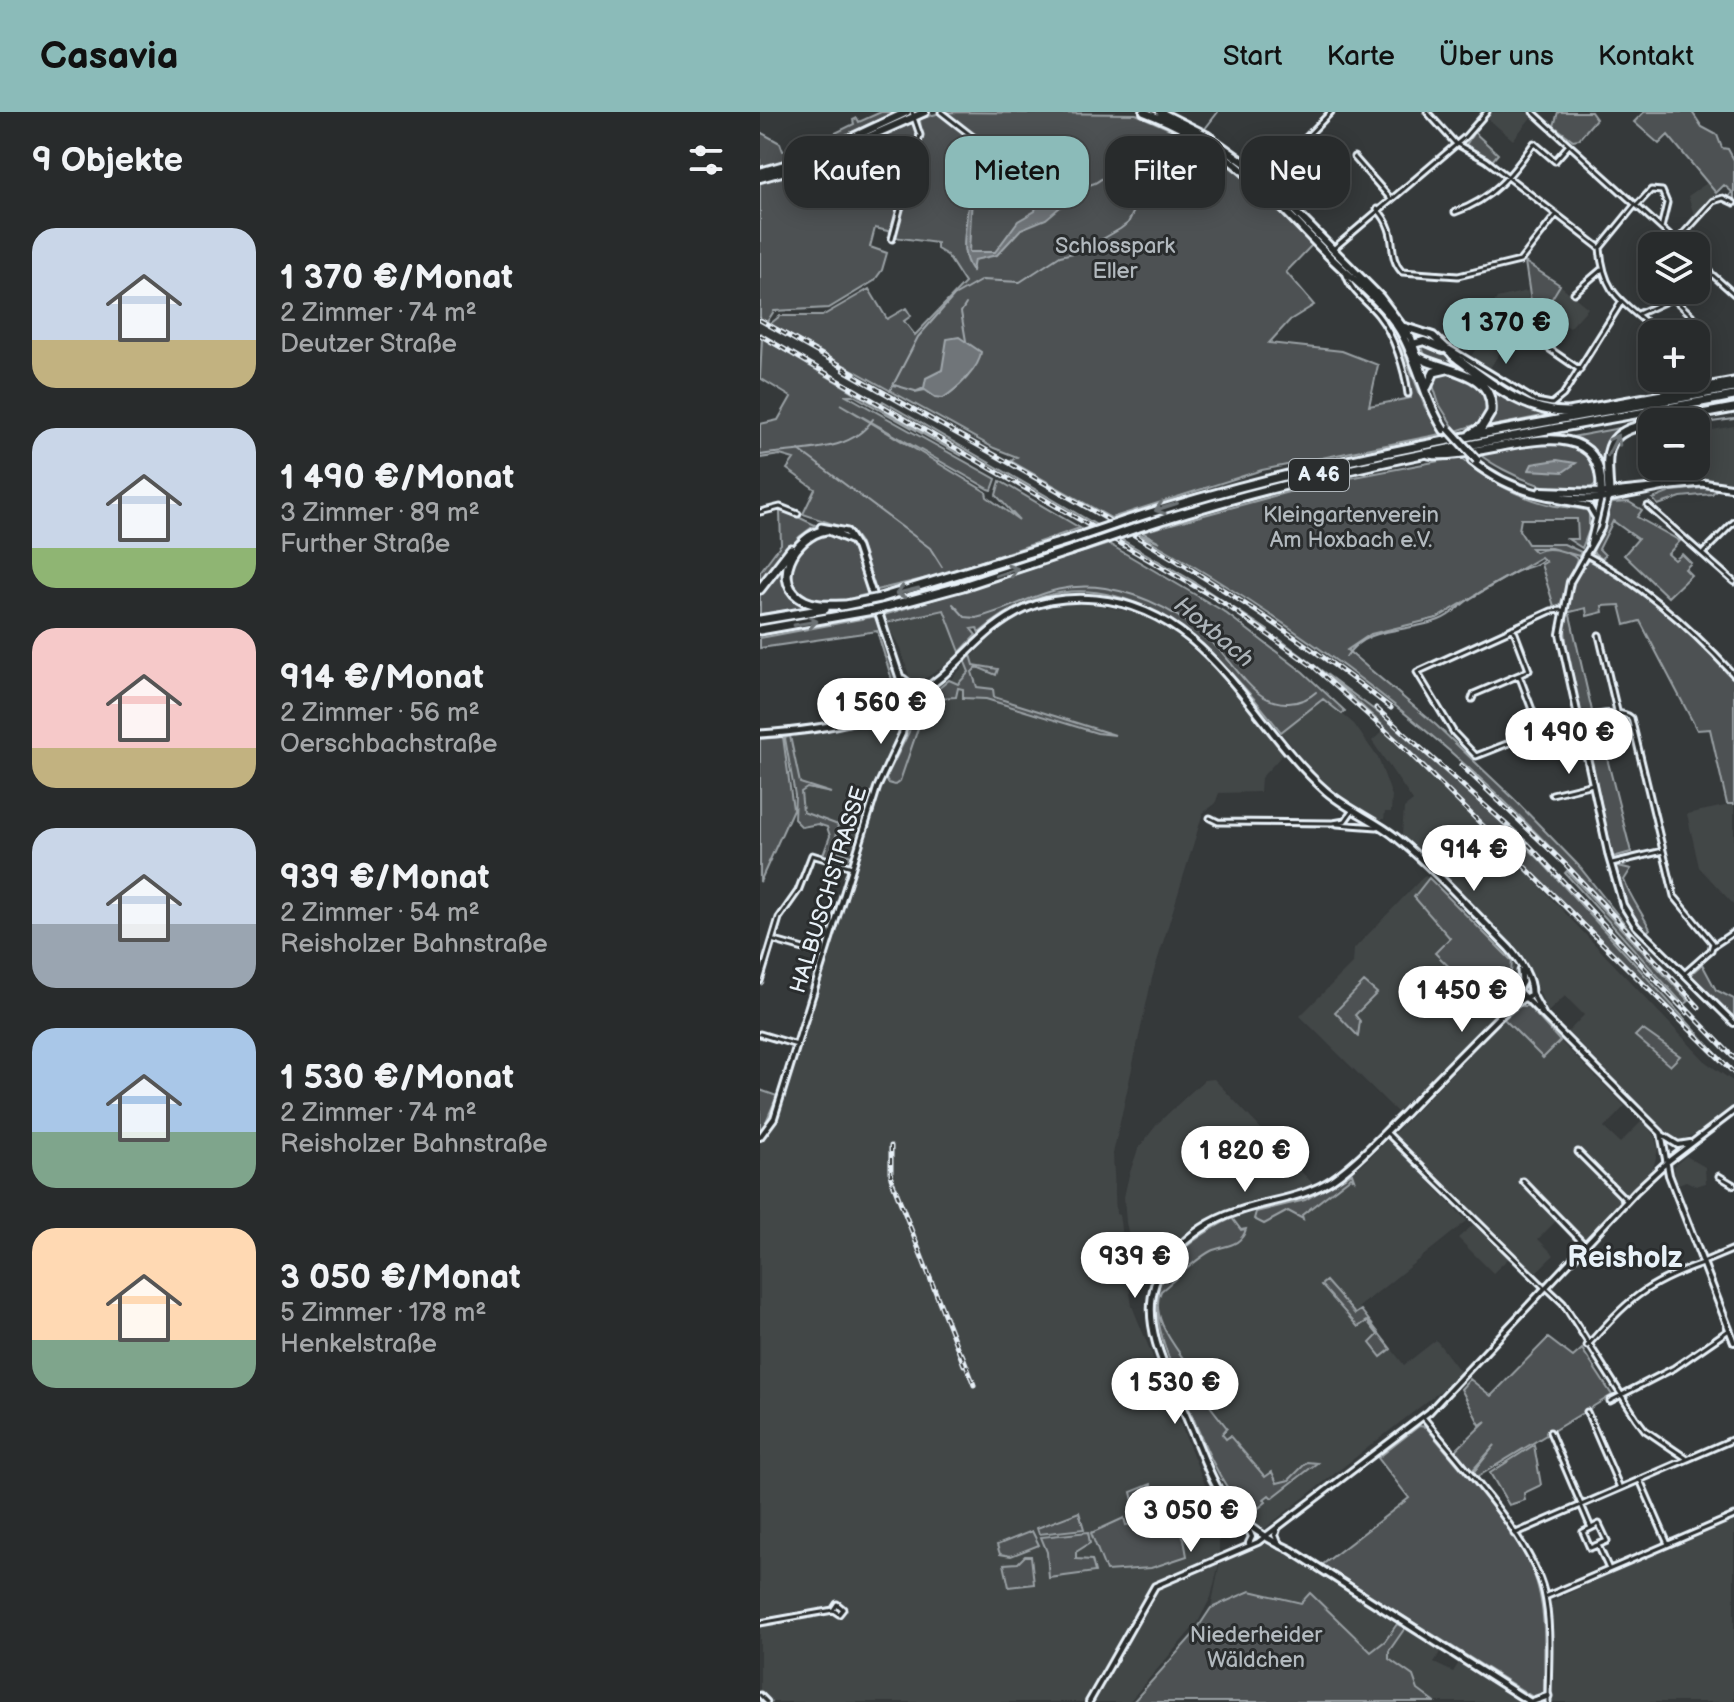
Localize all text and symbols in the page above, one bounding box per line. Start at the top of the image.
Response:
text: Casavia [40,34,178,79]
text: Start [1223,40,1282,73]
text: Karte [1326,40,1395,73]
text: Über uns [1439,40,1554,73]
text: Kontakt [1598,40,1694,73]
chip: Kaufen [784,136,929,208]
chip: Mieten [945,136,1089,208]
chip: Filter [1105,136,1225,208]
chip: Neu [1241,136,1350,208]
icon: filters [684,138,728,182]
text: 9 Objekte [32,140,183,181]
map controls [1638,232,1710,480]
button: layers [1638,232,1710,304]
park label: Schlosspark Eller [1055,233,1175,285]
text: 1 370 €/Monat [280,257,513,298]
icon: home [96,260,192,356]
text: 2 Zimmer · 74 m² [280,298,477,329]
pin: 1 370 € [1432,298,1580,366]
text: 1 370 € [1461,308,1551,339]
button: + [1638,320,1710,392]
text: Deutzer Straße [280,329,457,360]
button: − [1638,408,1710,480]
one-way arrow [1606,434,1621,457]
text: 1 490 €/Monat [280,457,514,498]
road number: A 46 [1289,459,1349,491]
icon: home [96,460,192,556]
text: 3 Zimmer · 89 m² [280,498,480,529]
one-way arrow [1154,501,1179,516]
park label: Kleingartenverein Am Hoxbach e.V. [1263,502,1439,554]
text: Further Straße [280,529,450,560]
one-way arrow [995,563,1020,578]
one-way arrow [894,585,920,600]
water label: Hoxbach [1168,590,1260,674]
one-way arrow [793,614,818,629]
text: 914 €/Monat [280,657,484,698]
icon: home [96,660,192,756]
pin: 1 560 € [807,678,955,746]
text: 1 560 € [835,688,927,719]
text: 2 Zimmer · 56 m² [280,698,480,729]
pin: 1 490 € [1495,708,1643,776]
text: 1 490 € [1523,718,1615,749]
text: Oerschbachstraße [280,729,498,760]
street label: HALBUSCHSTRASSE [785,783,873,997]
pin: 914 € [1418,825,1530,893]
text: 914 € [1440,835,1508,866]
text: 939 €/Monat [280,857,489,898]
icon: home [96,860,192,956]
text: 2 Zimmer · 54 m² [280,898,480,929]
text: Reisholzer Bahnstraße [280,929,548,960]
pin: 1 450 € [1388,966,1536,1034]
text: 1 450 € [1416,976,1508,1007]
text: 1 530 €/Monat [280,1057,514,1098]
icon: home [96,1060,192,1156]
text: 2 Zimmer · 74 m² [280,1098,477,1129]
pin: 1 820 € [1171,1126,1319,1194]
text: Reisholzer Bahnstraße [280,1129,548,1160]
text: 1 820 € [1199,1136,1291,1167]
pin: 939 € [1079,1232,1191,1300]
district label: Reisholz [1567,1240,1683,1276]
text: 939 € [1099,1242,1171,1273]
text: 3 050 €/Monat [280,1257,521,1298]
icon: home [96,1260,192,1356]
text: 5 Zimmer · 178 m² [280,1298,486,1329]
text: Henkelstraße [280,1329,437,1360]
pin: 1 530 € [1101,1358,1249,1426]
text: 1 530 € [1130,1368,1220,1399]
pin: 3 050 € [1117,1486,1265,1554]
text: 3 050 € [1143,1496,1239,1527]
park label: Niederheider Wäldchen [1190,1622,1323,1674]

